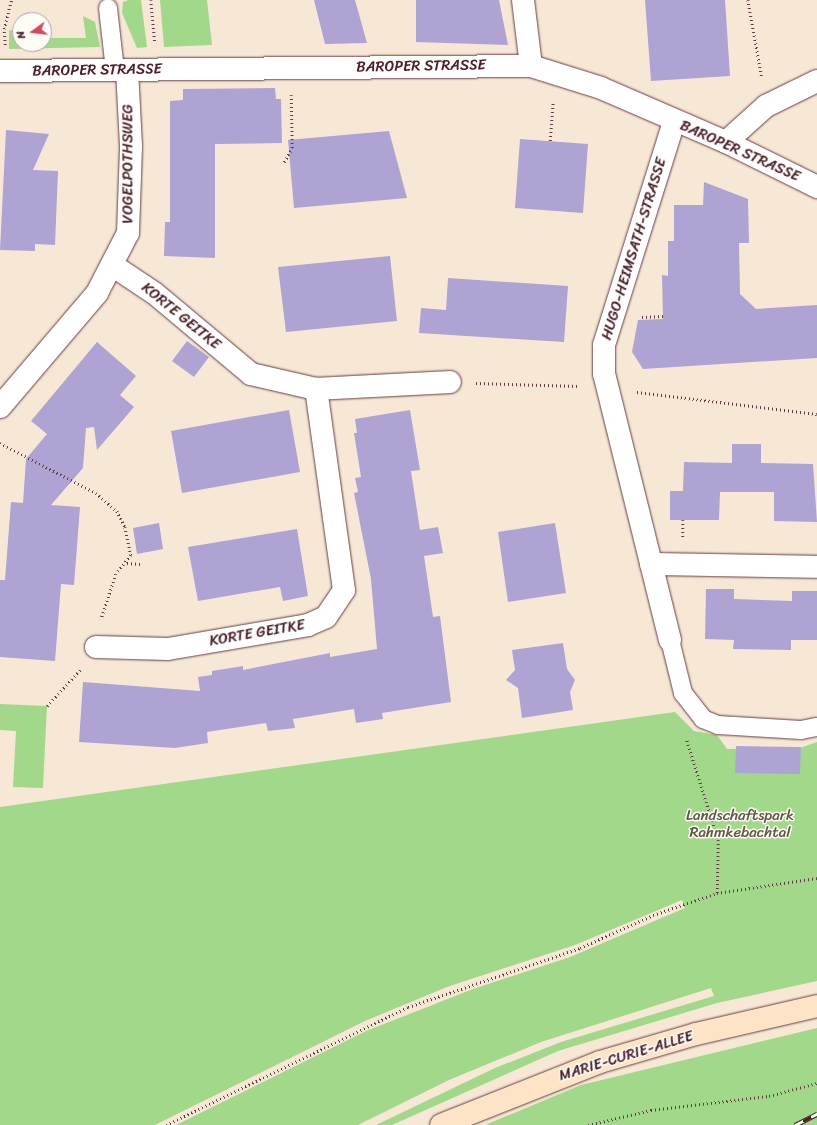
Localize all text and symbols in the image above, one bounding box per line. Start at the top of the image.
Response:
north arrow [12,12,52,52]
text: N [11,29,31,41]
street label: BAROPER STRASSE [355,56,487,76]
street label: BAROPER STRASSE [31,60,163,80]
street label: VOGELPOTHSWEG [119,104,137,224]
street label: BAROPER STRASSE [676,116,804,186]
street label: HUGO-HEIMSATH-STRASSE [598,156,670,342]
street label: KORTE GEITKE [138,279,224,353]
street label: KORTE GEITKE [209,616,305,650]
park label: Landschaftspark Rahmkebachtal [686,806,794,841]
street label: MARIE-CURIE-ALLEE [557,1027,695,1085]

